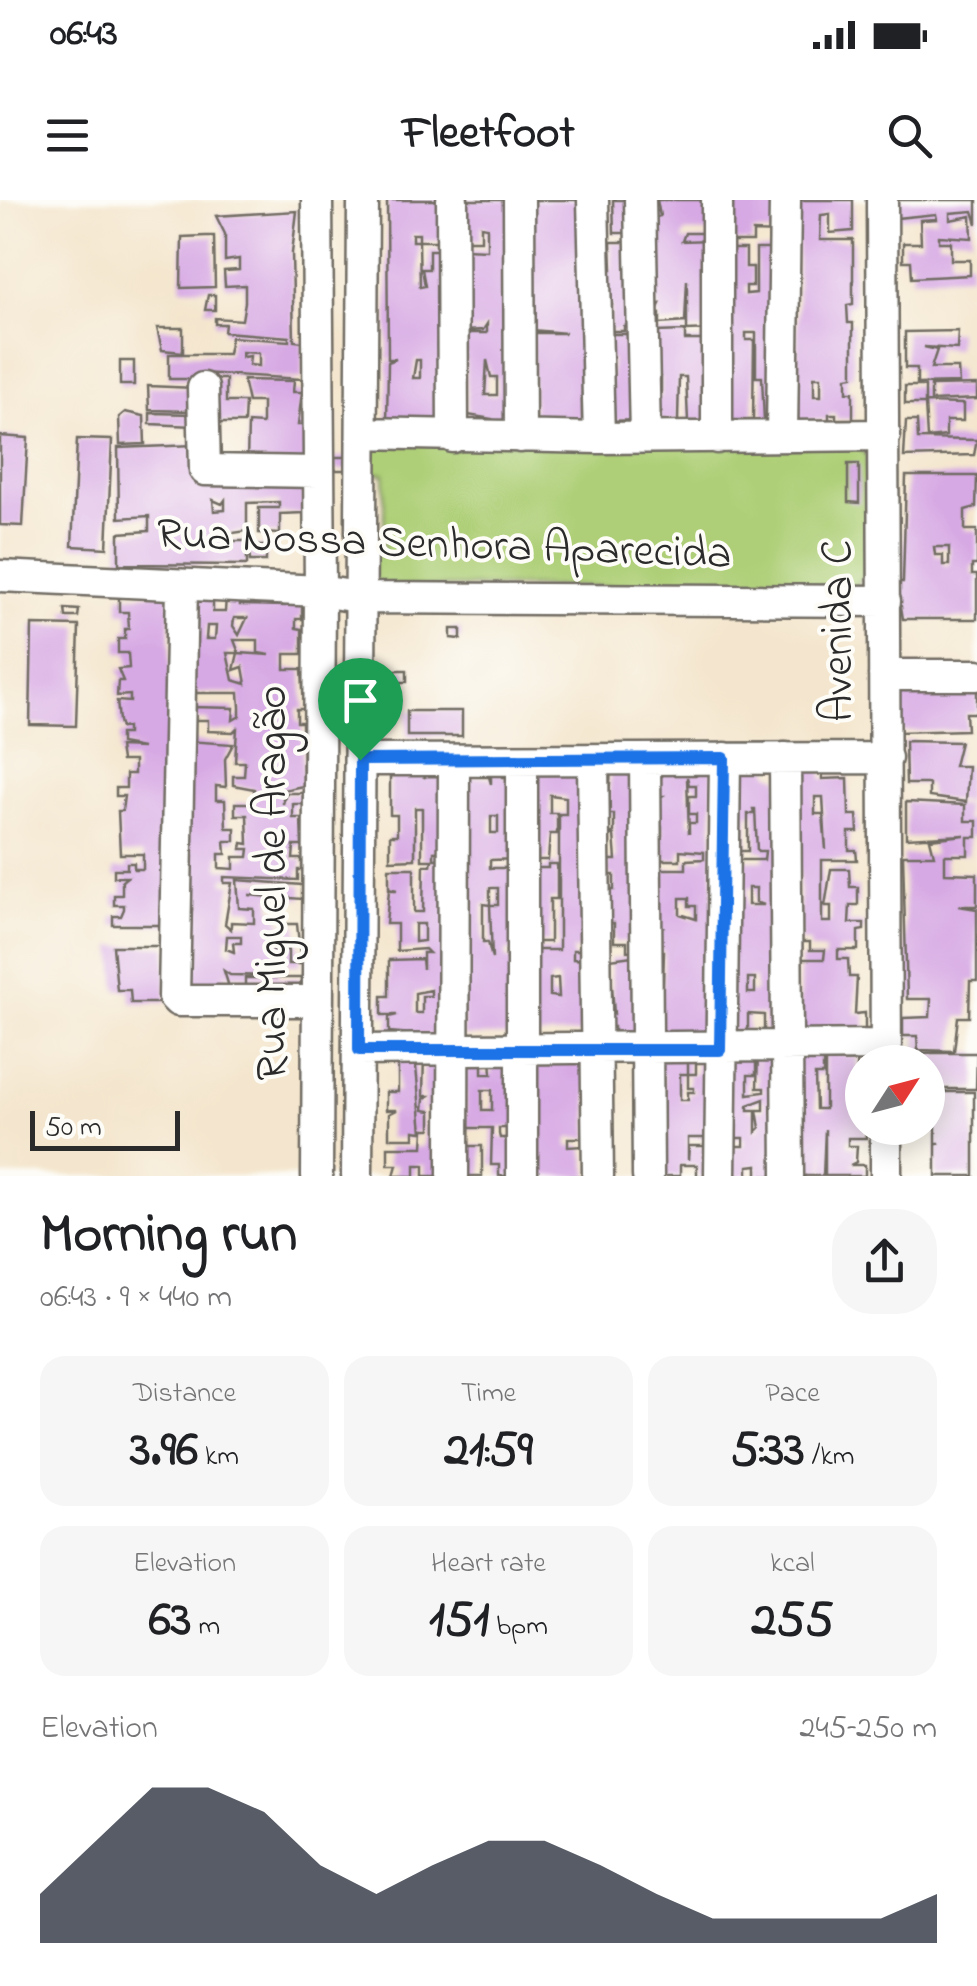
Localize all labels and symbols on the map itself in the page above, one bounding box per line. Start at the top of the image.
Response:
street label: Rua Nossa Senhora Aparecida [156,503,732,589]
street label: Avenida C [807,540,873,722]
pin [318,658,403,761]
street label: Rua Miguel de Aragão [241,685,308,1081]
north arrow [845,1045,945,1145]
scale bar [30,1106,180,1150]

